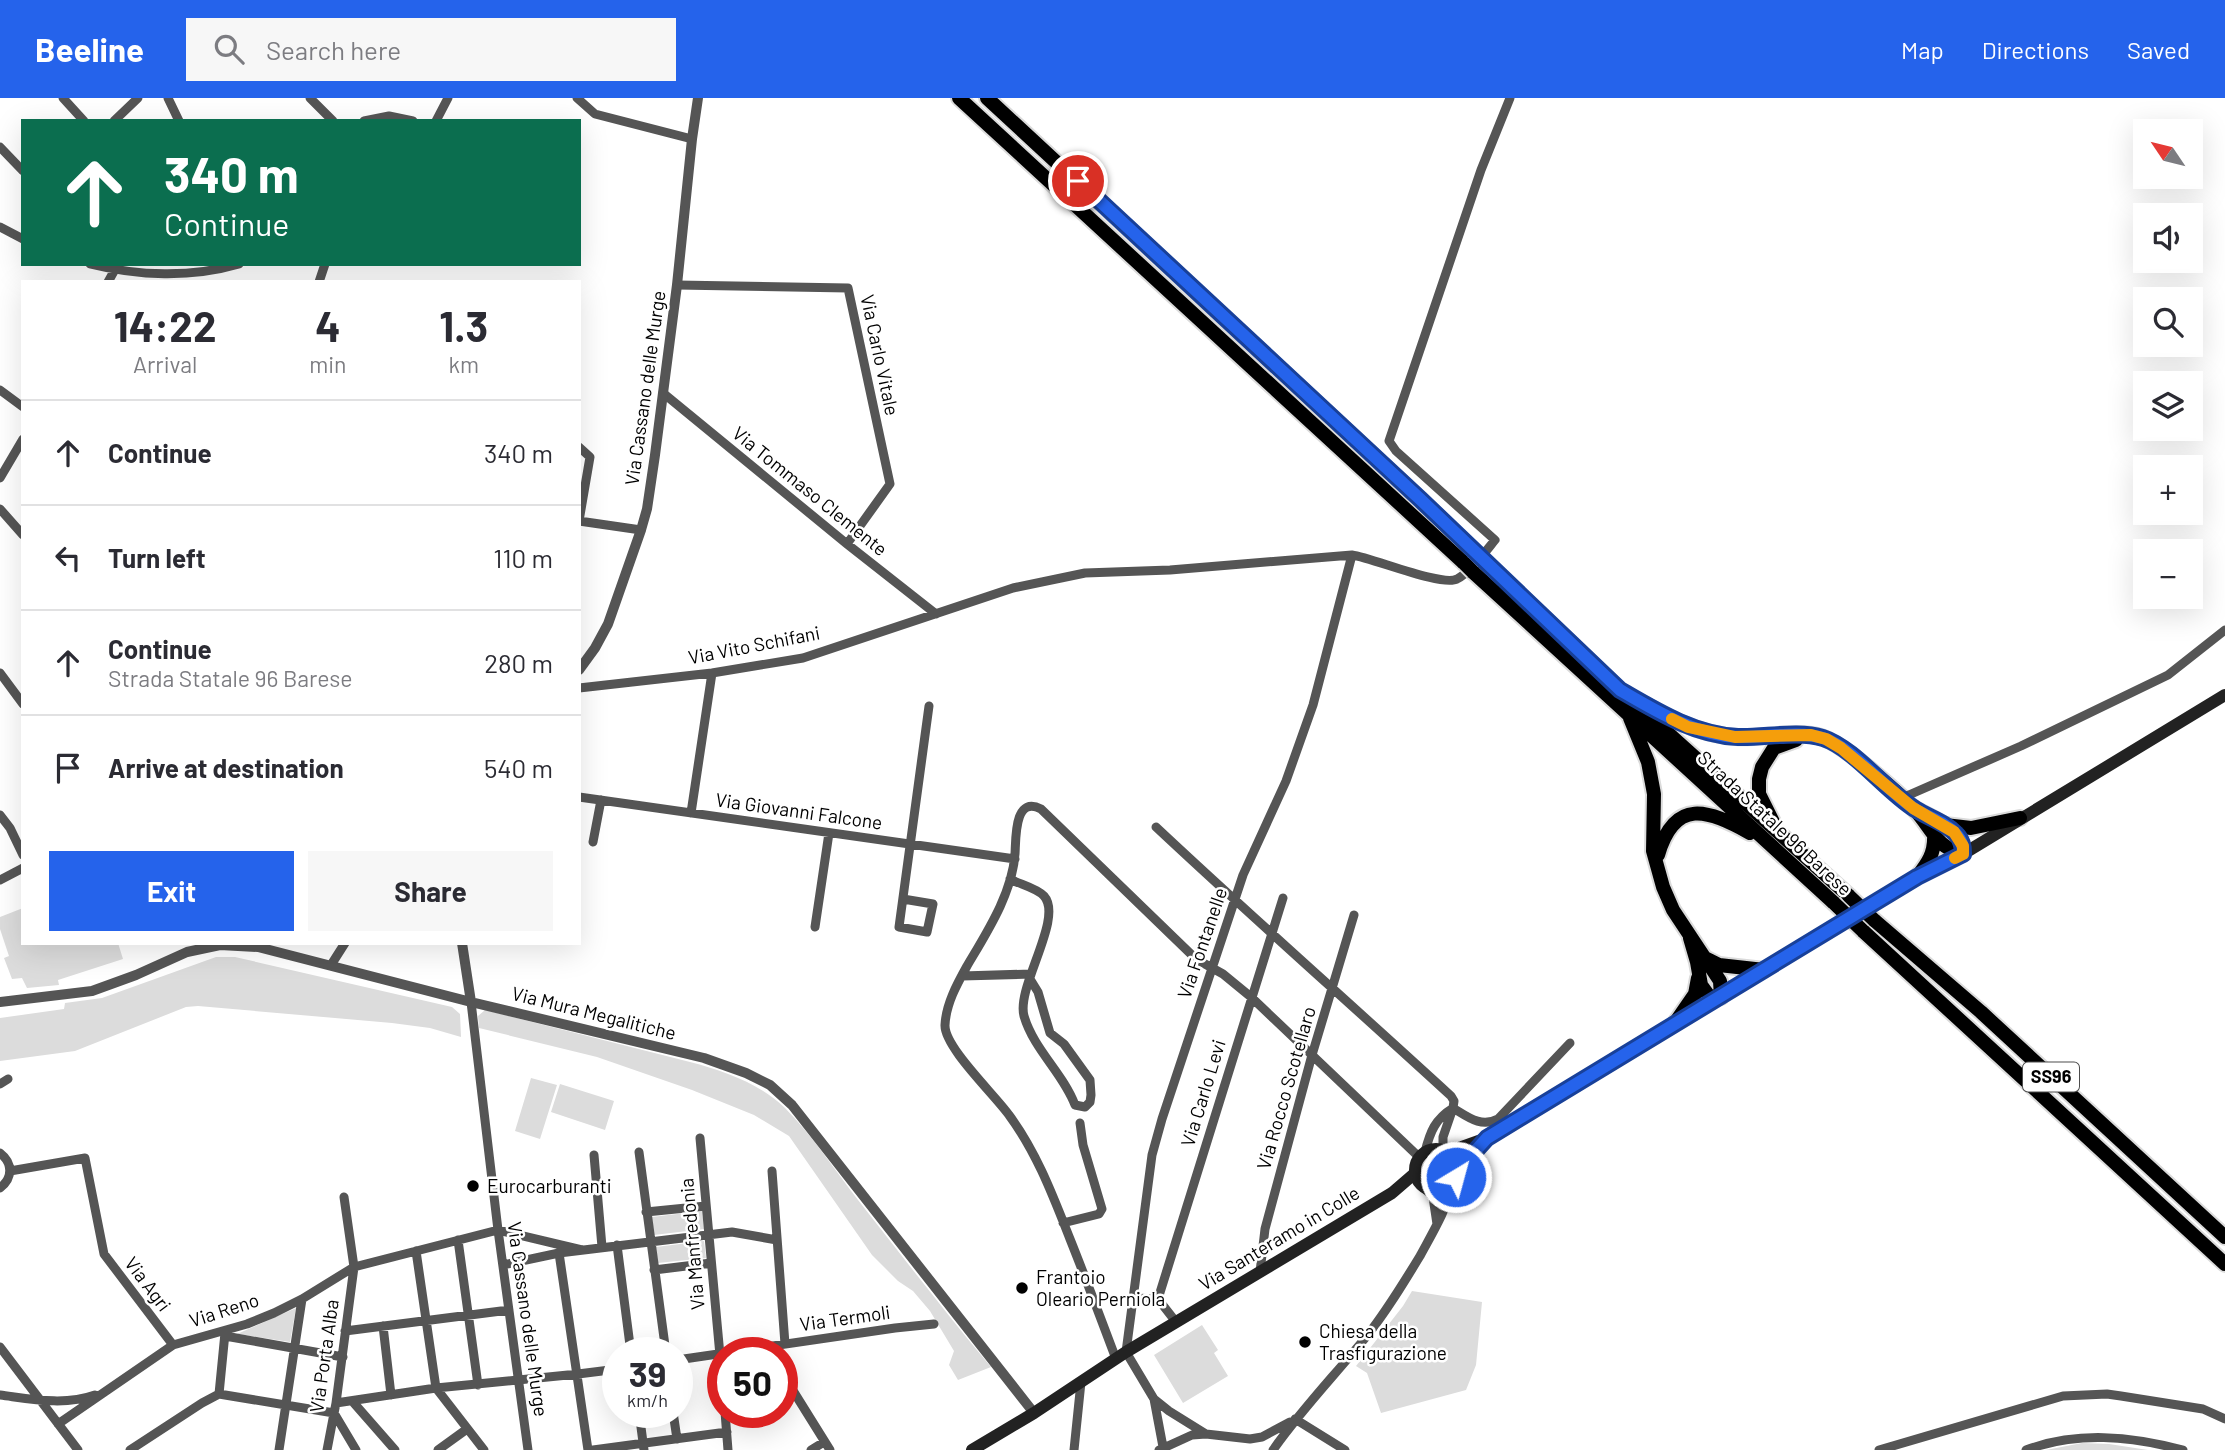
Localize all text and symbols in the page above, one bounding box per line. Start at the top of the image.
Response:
search box [186,18,676,81]
text: Beeline [35,29,144,69]
icon: search [210,30,248,68]
text: Search here [266,34,401,65]
text: Map [1901,35,1944,64]
text: Directions [1982,35,2089,64]
text: Saved [2127,35,2190,64]
north arrow [2133,119,2203,189]
map controls [2133,119,2203,609]
text: 340 m [164,144,299,203]
icon: ahead [49,147,140,238]
pin [1048,151,1108,211]
icon: arrive [1059,162,1097,200]
button: sound [2133,203,2203,273]
text: Continue [164,204,289,242]
button: search [2133,287,2203,357]
street label: Via Cassano delle Murge [619,289,670,487]
street label: Via Carlo Vitale [856,292,905,418]
text: 14:22 [114,300,216,350]
text: 4 [315,300,341,350]
text: 1.3 [439,300,488,350]
text: Arrival [133,350,197,378]
text: min [309,350,347,378]
text: km [448,350,479,378]
button: layers [2133,371,2203,441]
street label: Via Tommaso Clemente [728,421,892,560]
icon: ahead [49,434,87,472]
text: Continue [108,437,212,468]
text: 340 m [484,437,553,468]
button: + [2133,455,2203,525]
icon: left [49,539,87,577]
button: − [2133,539,2203,609]
text: Turn left [108,542,206,573]
text: 110 m [493,542,553,573]
street label: Via Vito Schifani [686,620,822,669]
text: Continue [108,633,212,664]
icon: ahead [49,644,87,682]
text: 280 m [484,647,553,678]
text: Strada Statale 96 Barese [108,664,353,692]
street label: Strada Statale 96 Barese [1694,745,1857,900]
icon: arrive [49,749,87,787]
text: Arrive at destination [108,752,344,783]
text: 540 m [484,752,553,783]
street label: Via Giovanni Falcone [714,787,884,834]
button: Exit [49,851,294,931]
button: Share [308,851,553,931]
street label: Via Fontanelle [1172,884,1231,1001]
street label: Via Mura Megalitiche [510,981,679,1044]
street label: Via Rocco Scotellaro [1251,1004,1320,1172]
street label: Via Carlo Levi [1175,1037,1230,1149]
road number: SS96 [2023,1062,2079,1092]
position arrow [1419,1140,1493,1214]
place label: Eurocarburanti [487,1174,612,1197]
street label: Via Manfredonia [674,1177,709,1311]
marker: Eurocarburanti [465,1178,481,1194]
street label: Via Santeramo in Colle [1194,1181,1363,1295]
street label: Via Cassano delle Murge [503,1220,554,1418]
street label: Via Agri [120,1252,176,1316]
place label: Frantoio Oleario Perniola [1036,1265,1165,1310]
marker: Frantoio Oleario Perniola [1014,1280,1030,1296]
street label: Via Reno [186,1288,262,1332]
street label: Via Porta Alba [304,1298,343,1414]
street label: Via Termoli [798,1300,892,1335]
place label: Chiesa della Trasfigurazione [1319,1319,1447,1364]
marker: Chiesa della Trasfigurazione [1297,1334,1313,1350]
speed limit sign: 50 [707,1337,798,1428]
text: 39 [629,1352,666,1394]
text: km/h [627,1389,668,1411]

